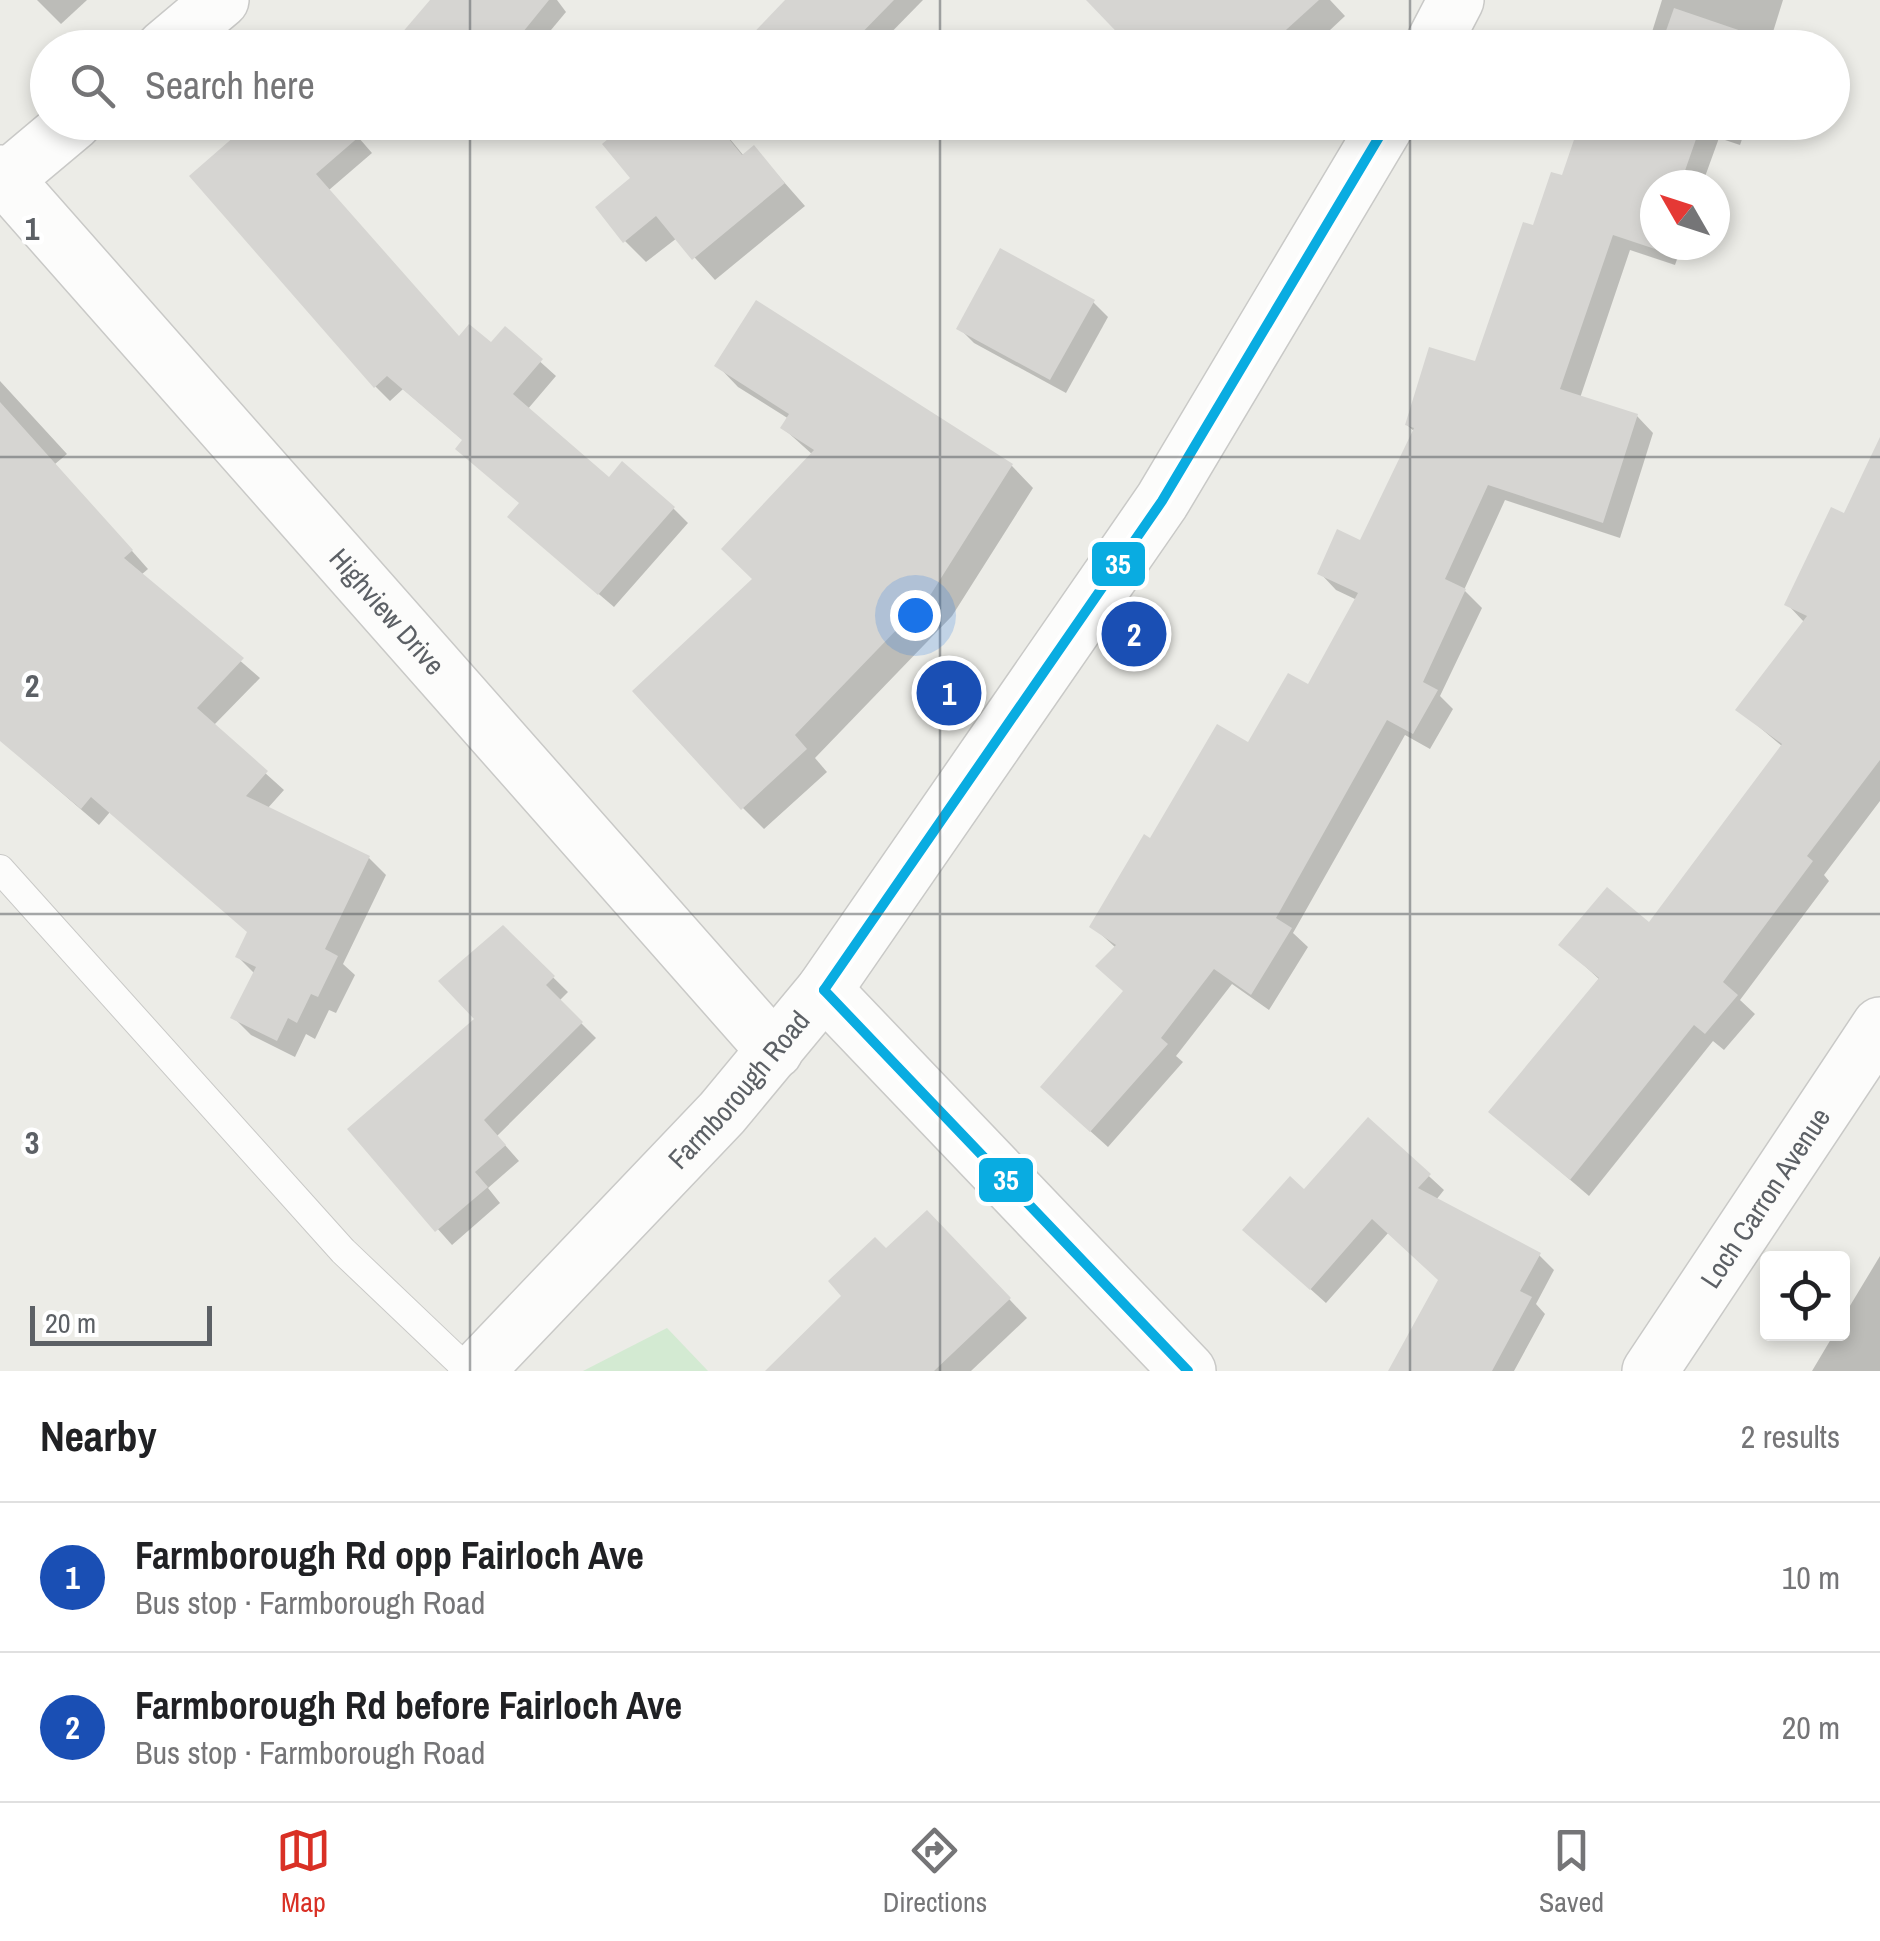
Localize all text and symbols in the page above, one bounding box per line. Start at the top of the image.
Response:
search box [30,30,1850,140]
icon: search [65,58,120,113]
text: Search here [145,60,315,111]
north arrow [1640,170,1730,260]
text: 1 [25,207,40,250]
street label: Highview Drive [321,540,453,683]
line badge: 35 [1090,540,1147,588]
text: 35 [1105,545,1131,583]
your location [890,590,941,641]
pin: 2 [1102,596,1166,672]
pin: 1 [916,656,982,730]
text: 2 [25,664,39,707]
street label: Farmborough Road [660,1003,818,1177]
street label: Loch Carron Avenue [1691,1100,1839,1295]
text: 3 [25,1121,39,1164]
line badge: 35 [977,1156,1035,1204]
text: 35 [993,1161,1019,1199]
map controls [1760,1251,1850,1341]
button: locate [1760,1251,1850,1341]
scale bar [30,1301,212,1346]
text: 20 m [45,1304,96,1342]
text: Nearby [40,1408,157,1464]
text: 2 results [1741,1415,1840,1458]
text: Farmborough Rd opp Fairloch Ave [135,1530,644,1581]
text: 1 [65,1556,80,1599]
text: 10 m [1782,1556,1840,1599]
text: Bus stop · Farmborough Road [135,1581,485,1624]
text: Farmborough Rd before Fairloch Ave [135,1680,682,1731]
text: 2 [65,1706,80,1749]
text: 20 m [1782,1706,1840,1749]
text: Bus stop · Farmborough Road [135,1731,485,1774]
tab: Map [276,1823,331,1921]
tab: Directions [883,1823,987,1921]
tab: Saved [1539,1823,1604,1921]

